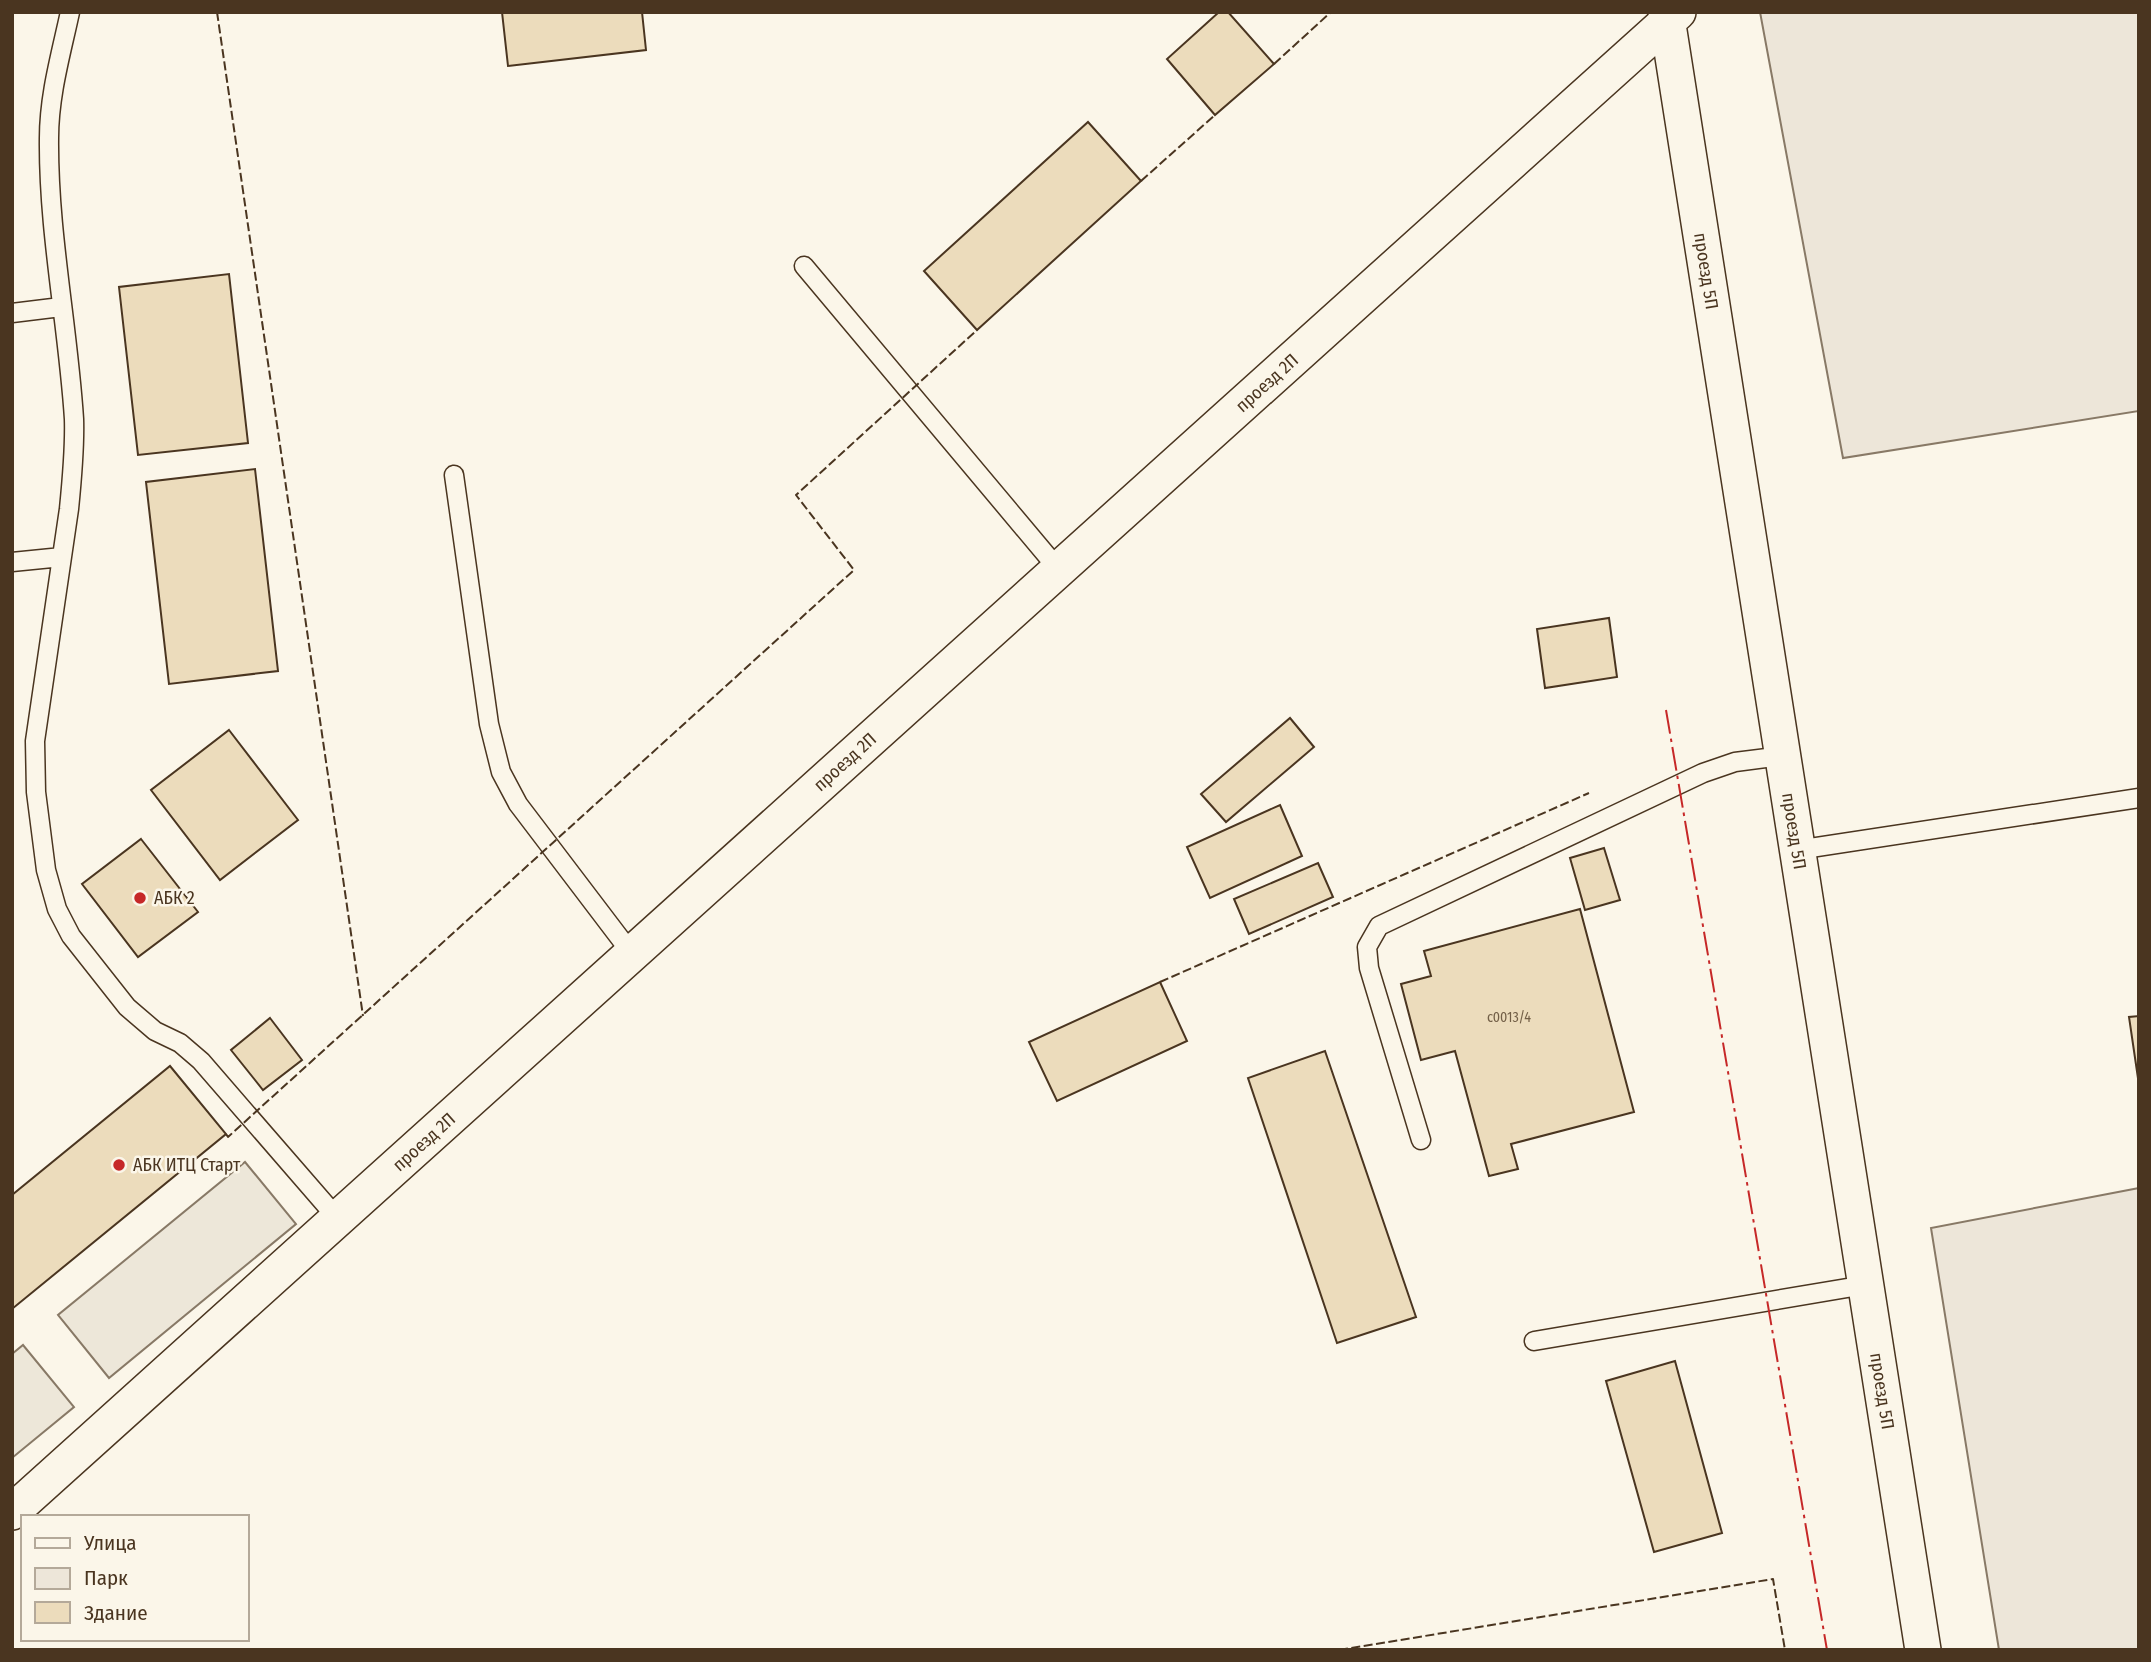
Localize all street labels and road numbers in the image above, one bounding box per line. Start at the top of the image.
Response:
street label: проезд 5П [1689,231,1723,311]
street label: проезд 2П [1231,349,1303,417]
street label: проезд 2П [809,728,881,796]
street label: проезд 5П [1777,791,1811,871]
street label: проезд 2П [388,1108,460,1176]
street label: проезд 5П [1865,1351,1899,1431]

